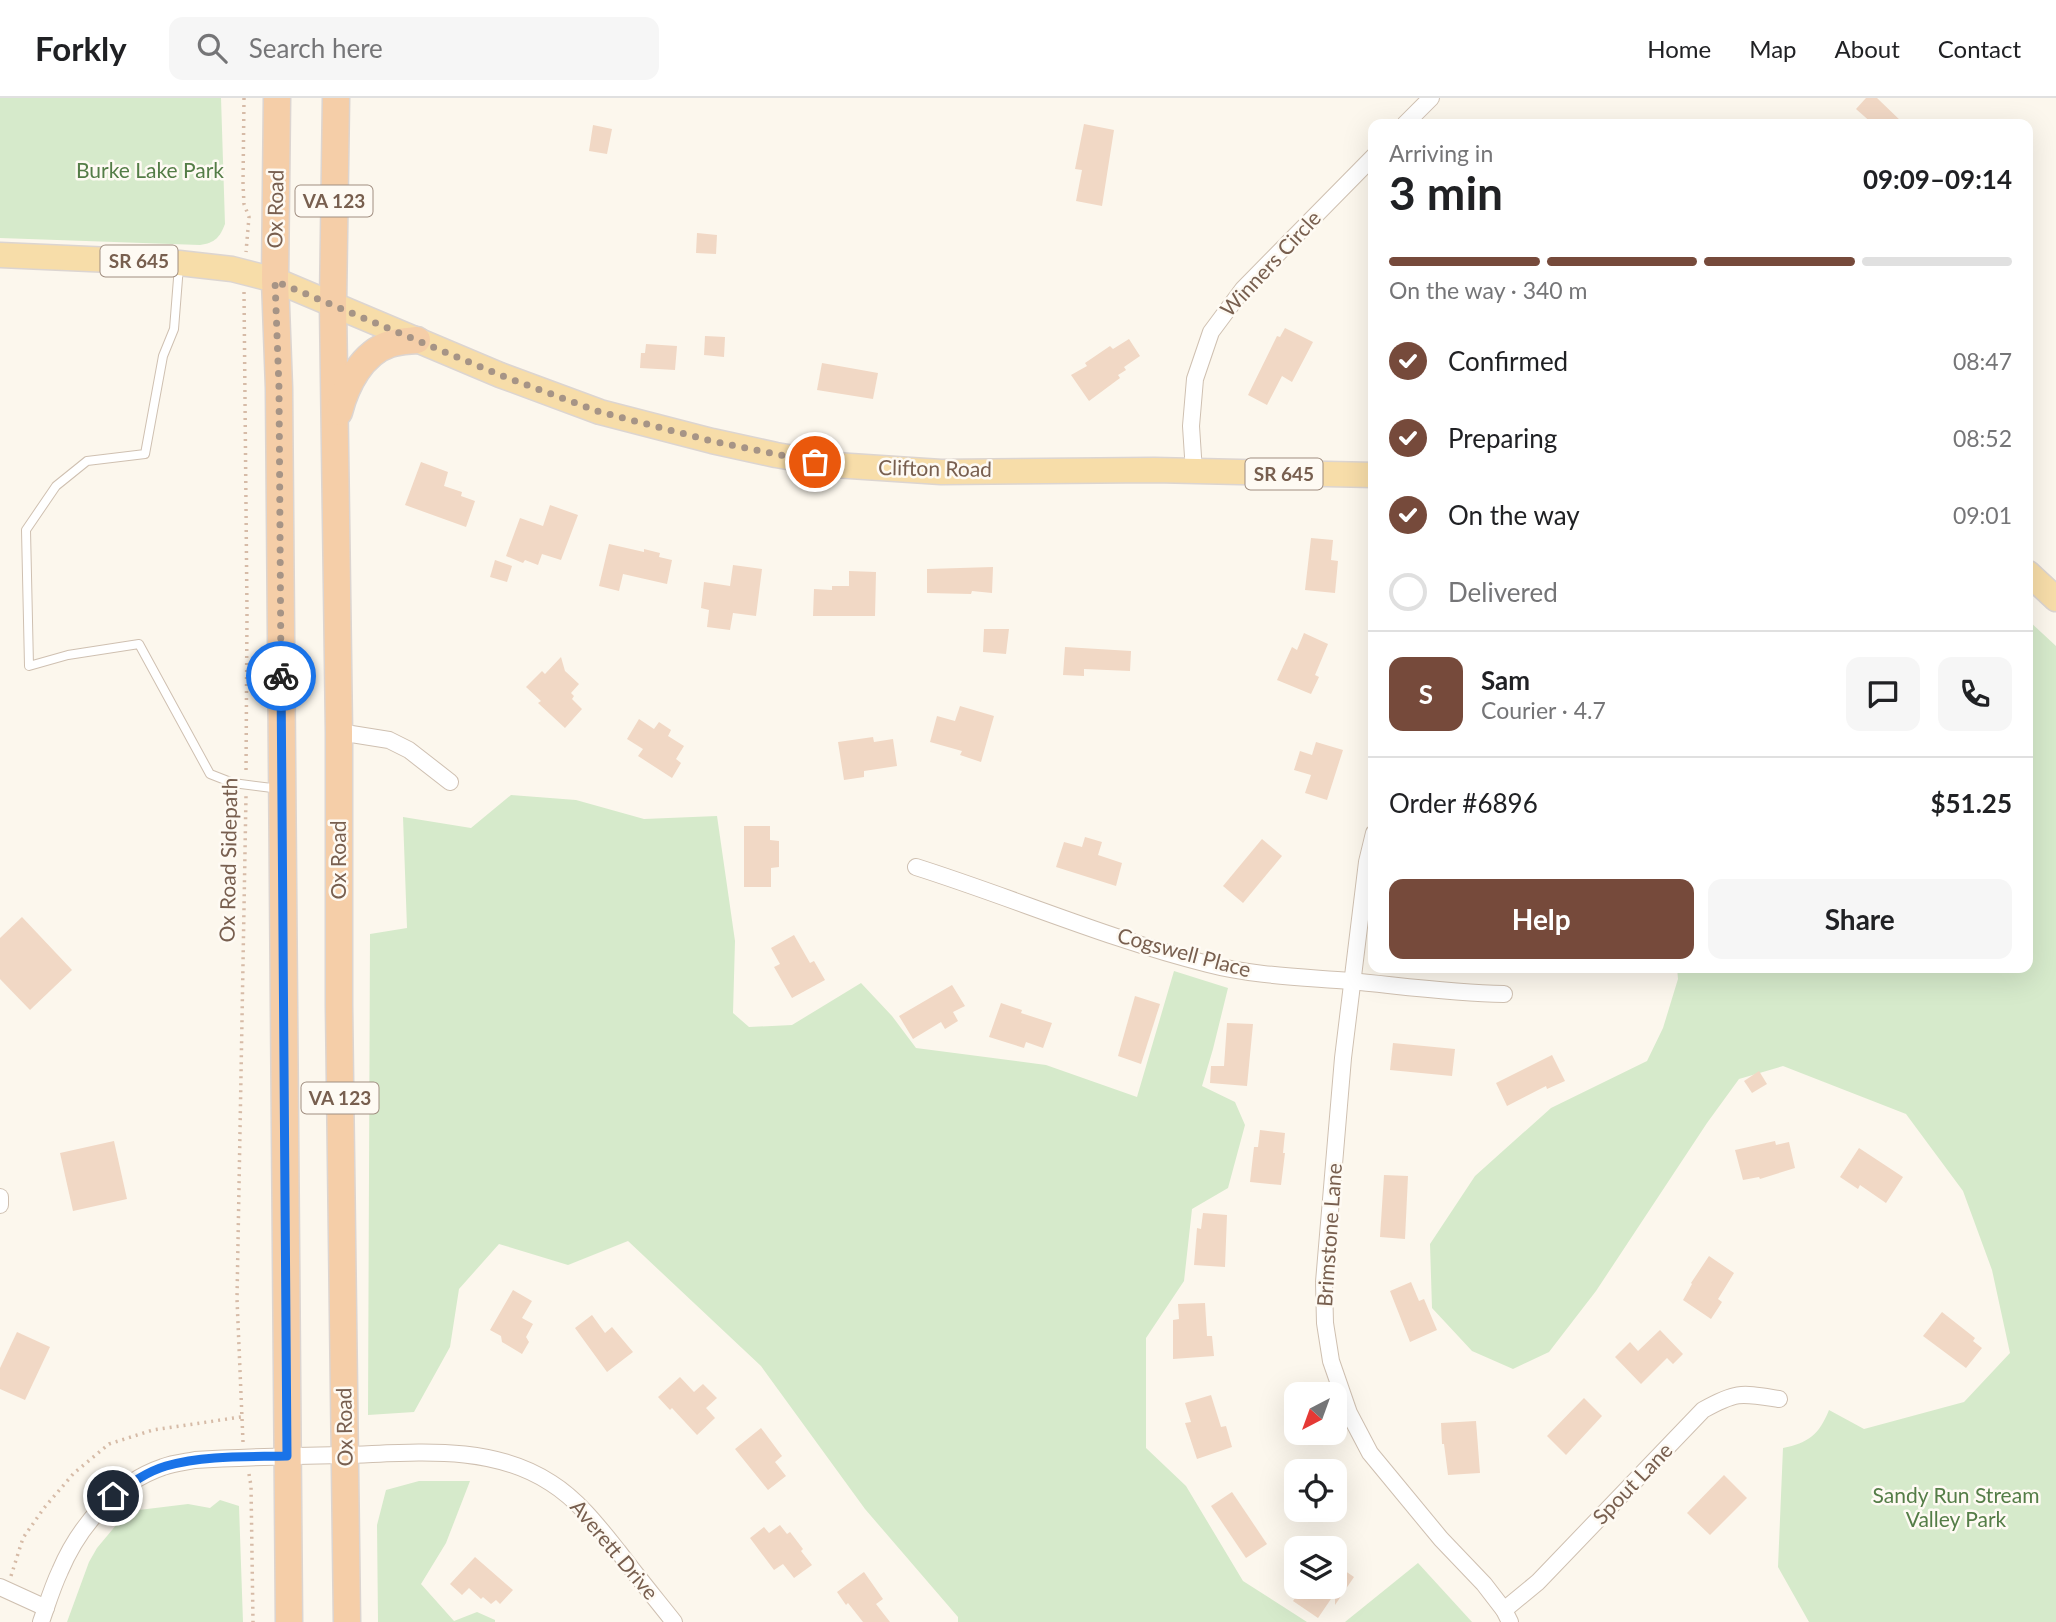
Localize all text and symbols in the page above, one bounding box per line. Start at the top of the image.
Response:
search box [169,17,659,80]
text: Forkly [35,28,127,68]
icon: search [193,29,231,67]
text: Search here [249,32,383,64]
text: Home [1647,34,1711,63]
text: Map [1749,34,1797,63]
text: About [1835,34,1900,63]
text: Contact [1938,34,2021,63]
text: Arriving in [1389,139,1493,167]
park label: Burke Lake Park [76,157,224,182]
text: 09:09–09:14 [1863,163,2012,195]
text: 3 min [1389,165,1503,220]
street label: Ox Road [261,169,288,249]
road number: VA 123 [296,186,372,216]
street label: Winners Circle [1215,205,1325,321]
road number: SR 645 [100,246,178,276]
text: On the way · 340 m [1389,276,1588,304]
icon: check [1389,342,1427,380]
text: Confirmed [1448,345,1568,377]
text: 08:47 [1953,347,2012,375]
icon: check [1389,419,1427,457]
text: Preparing [1448,422,1557,454]
text: 08:52 [1953,424,2012,452]
pin [785,432,845,492]
icon: bag [796,443,834,481]
street label: Clifton Road [878,454,992,481]
road number: SR 645 [1246,458,1322,490]
icon: check [1389,496,1427,534]
text: On the way [1448,499,1580,531]
text: 09:01 [1953,501,2012,529]
text: Delivered [1448,576,1558,608]
courier [246,641,316,711]
icon: bike [262,657,300,695]
button: chat [1846,657,1920,731]
button: phone [1938,657,2012,731]
text: Sam [1481,664,1530,696]
text: S [1419,678,1433,710]
text: Courier · 4.7 [1481,696,1606,724]
street label: Ox Road Sidepath [214,777,241,943]
text: Order #6896 [1389,787,1538,819]
text: $51.25 [1930,787,2012,819]
street label: Ox Road [325,821,350,899]
button: Help [1389,879,1694,959]
button: Share [1708,879,2012,959]
street label: Cogswell Place [1115,922,1254,981]
road number: VA 123 [302,1082,378,1114]
street label: Brimstone Lane [1311,1162,1346,1308]
north arrow [1284,1382,1348,1446]
map controls [1284,1382,1347,1599]
street label: Ox Road [330,1387,357,1467]
street label: Spout Lane [1587,1437,1677,1529]
button: locate [1284,1459,1347,1522]
pin [83,1466,143,1526]
icon: home [94,1477,132,1515]
park label: Sandy Run Stream Valley Park [1873,1482,2039,1531]
street label: Averett Drive [566,1494,664,1604]
button: layers [1284,1536,1347,1599]

